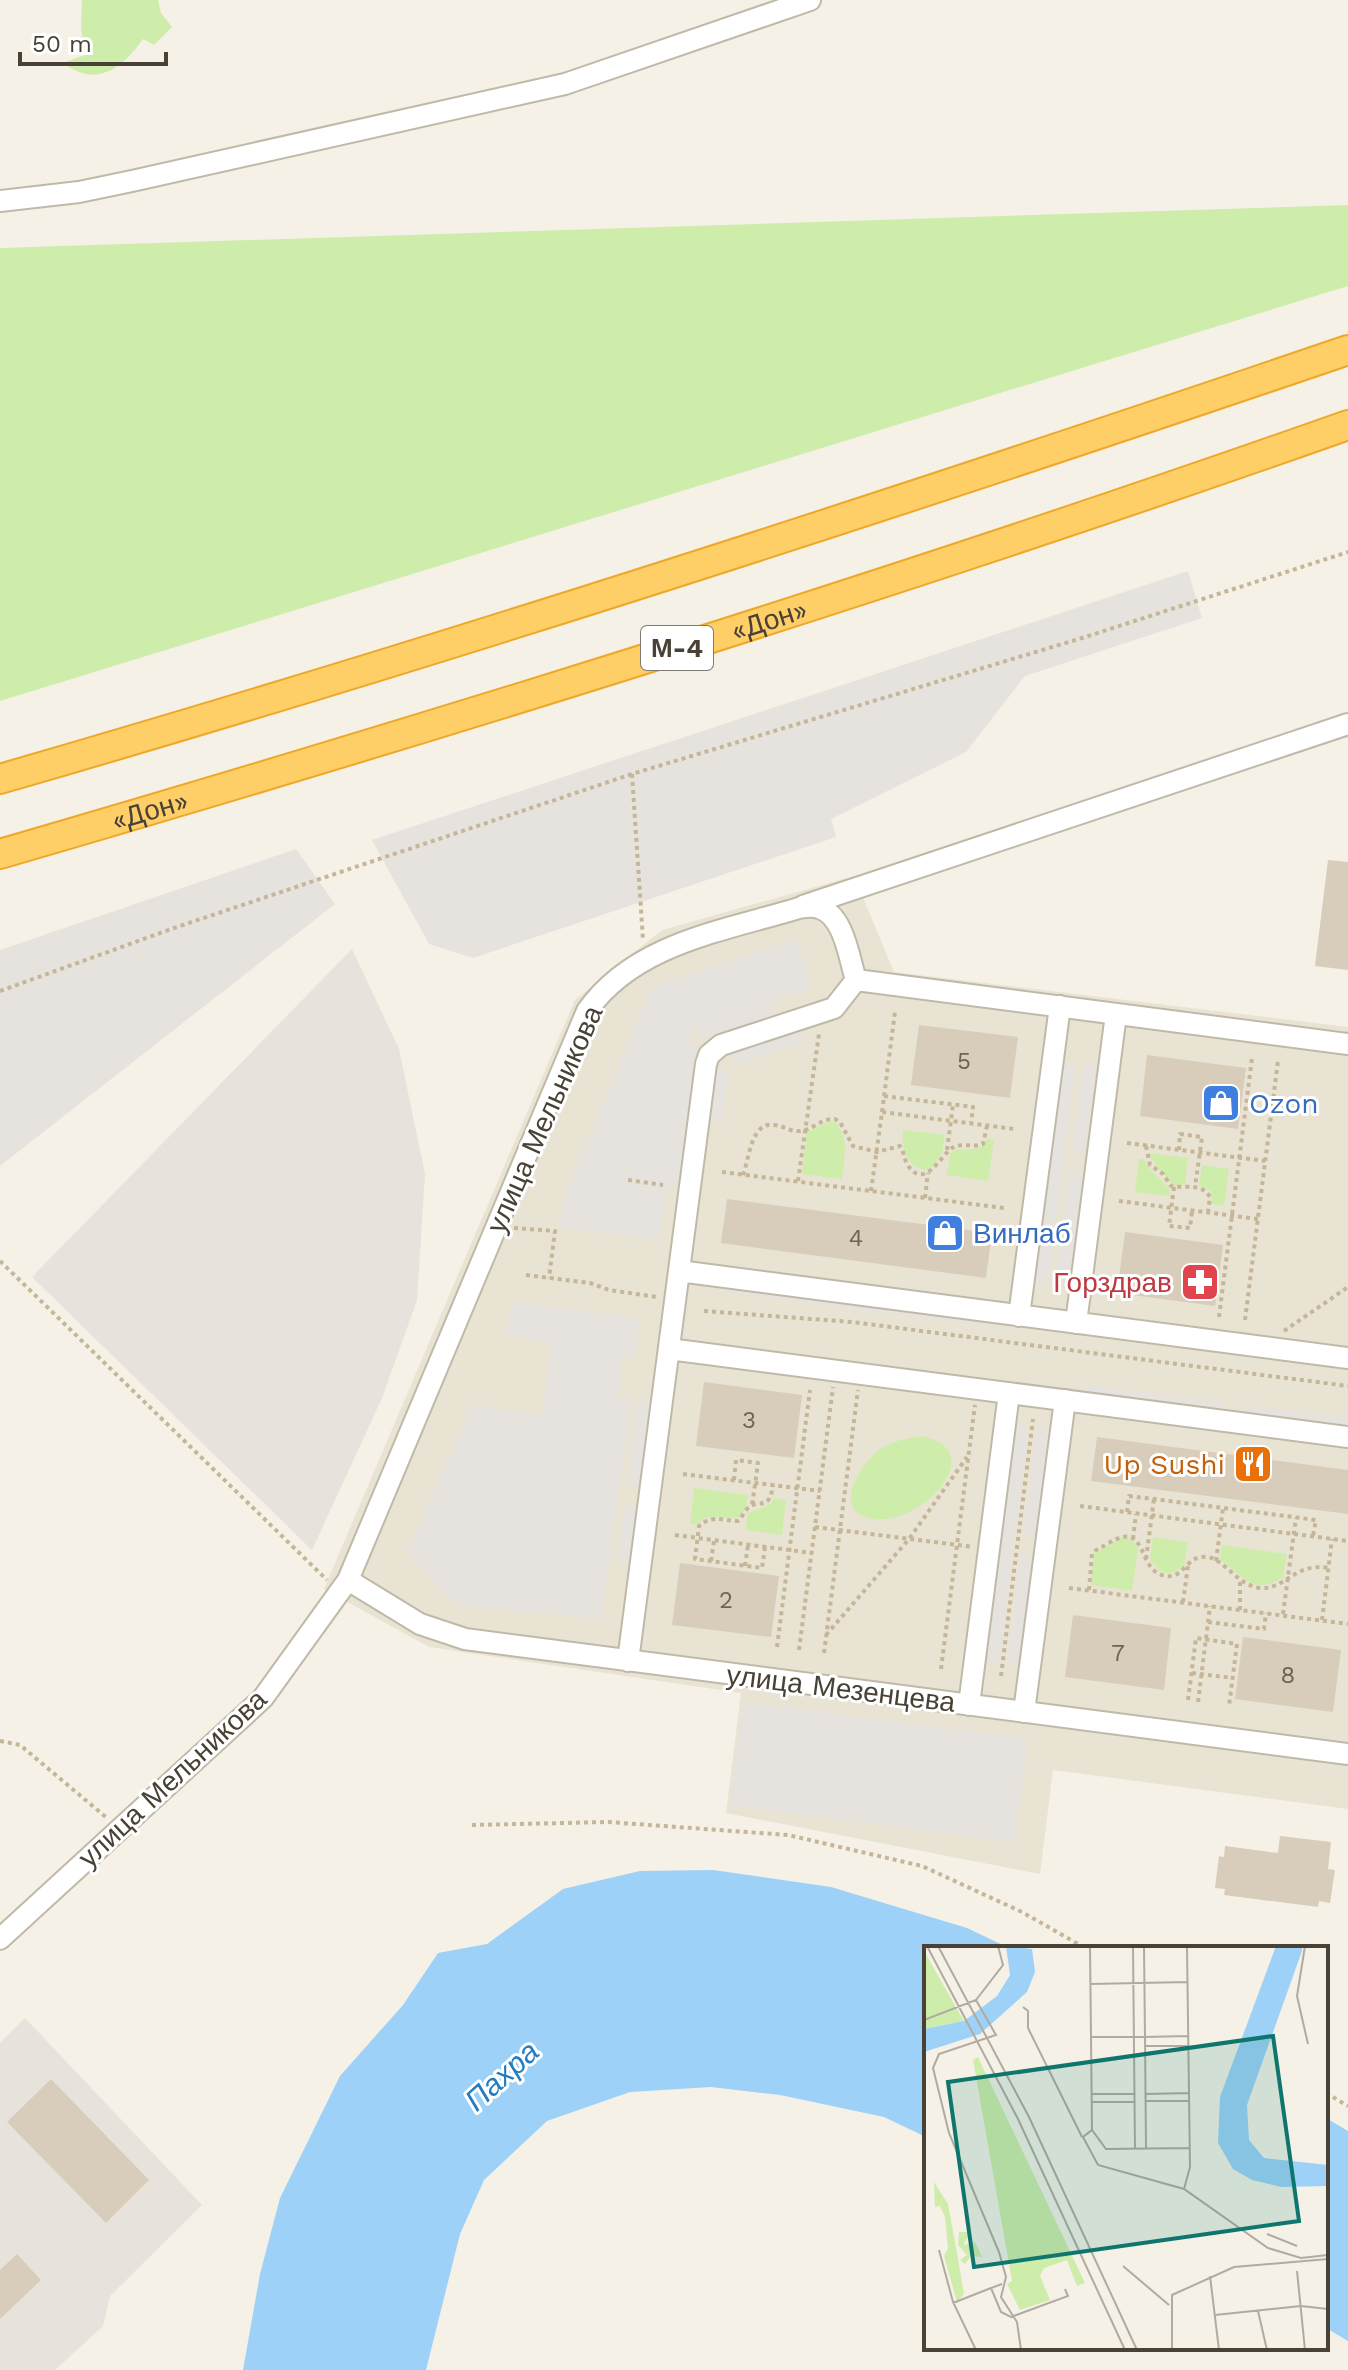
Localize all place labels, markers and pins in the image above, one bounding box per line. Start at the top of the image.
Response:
shop icon: Ozon [1200,1082,1242,1124]
place label: Ozon [1249,1087,1319,1120]
shop icon: Винлаб [924,1212,966,1254]
place label: Винлаб [973,1217,1071,1250]
pharmacy icon: Горздрав [1179,1261,1221,1303]
place label: Горздрав [1053,1266,1172,1299]
restaurant icon: Up Sushi [1232,1443,1274,1485]
place label: Up Sushi [1104,1448,1225,1481]

